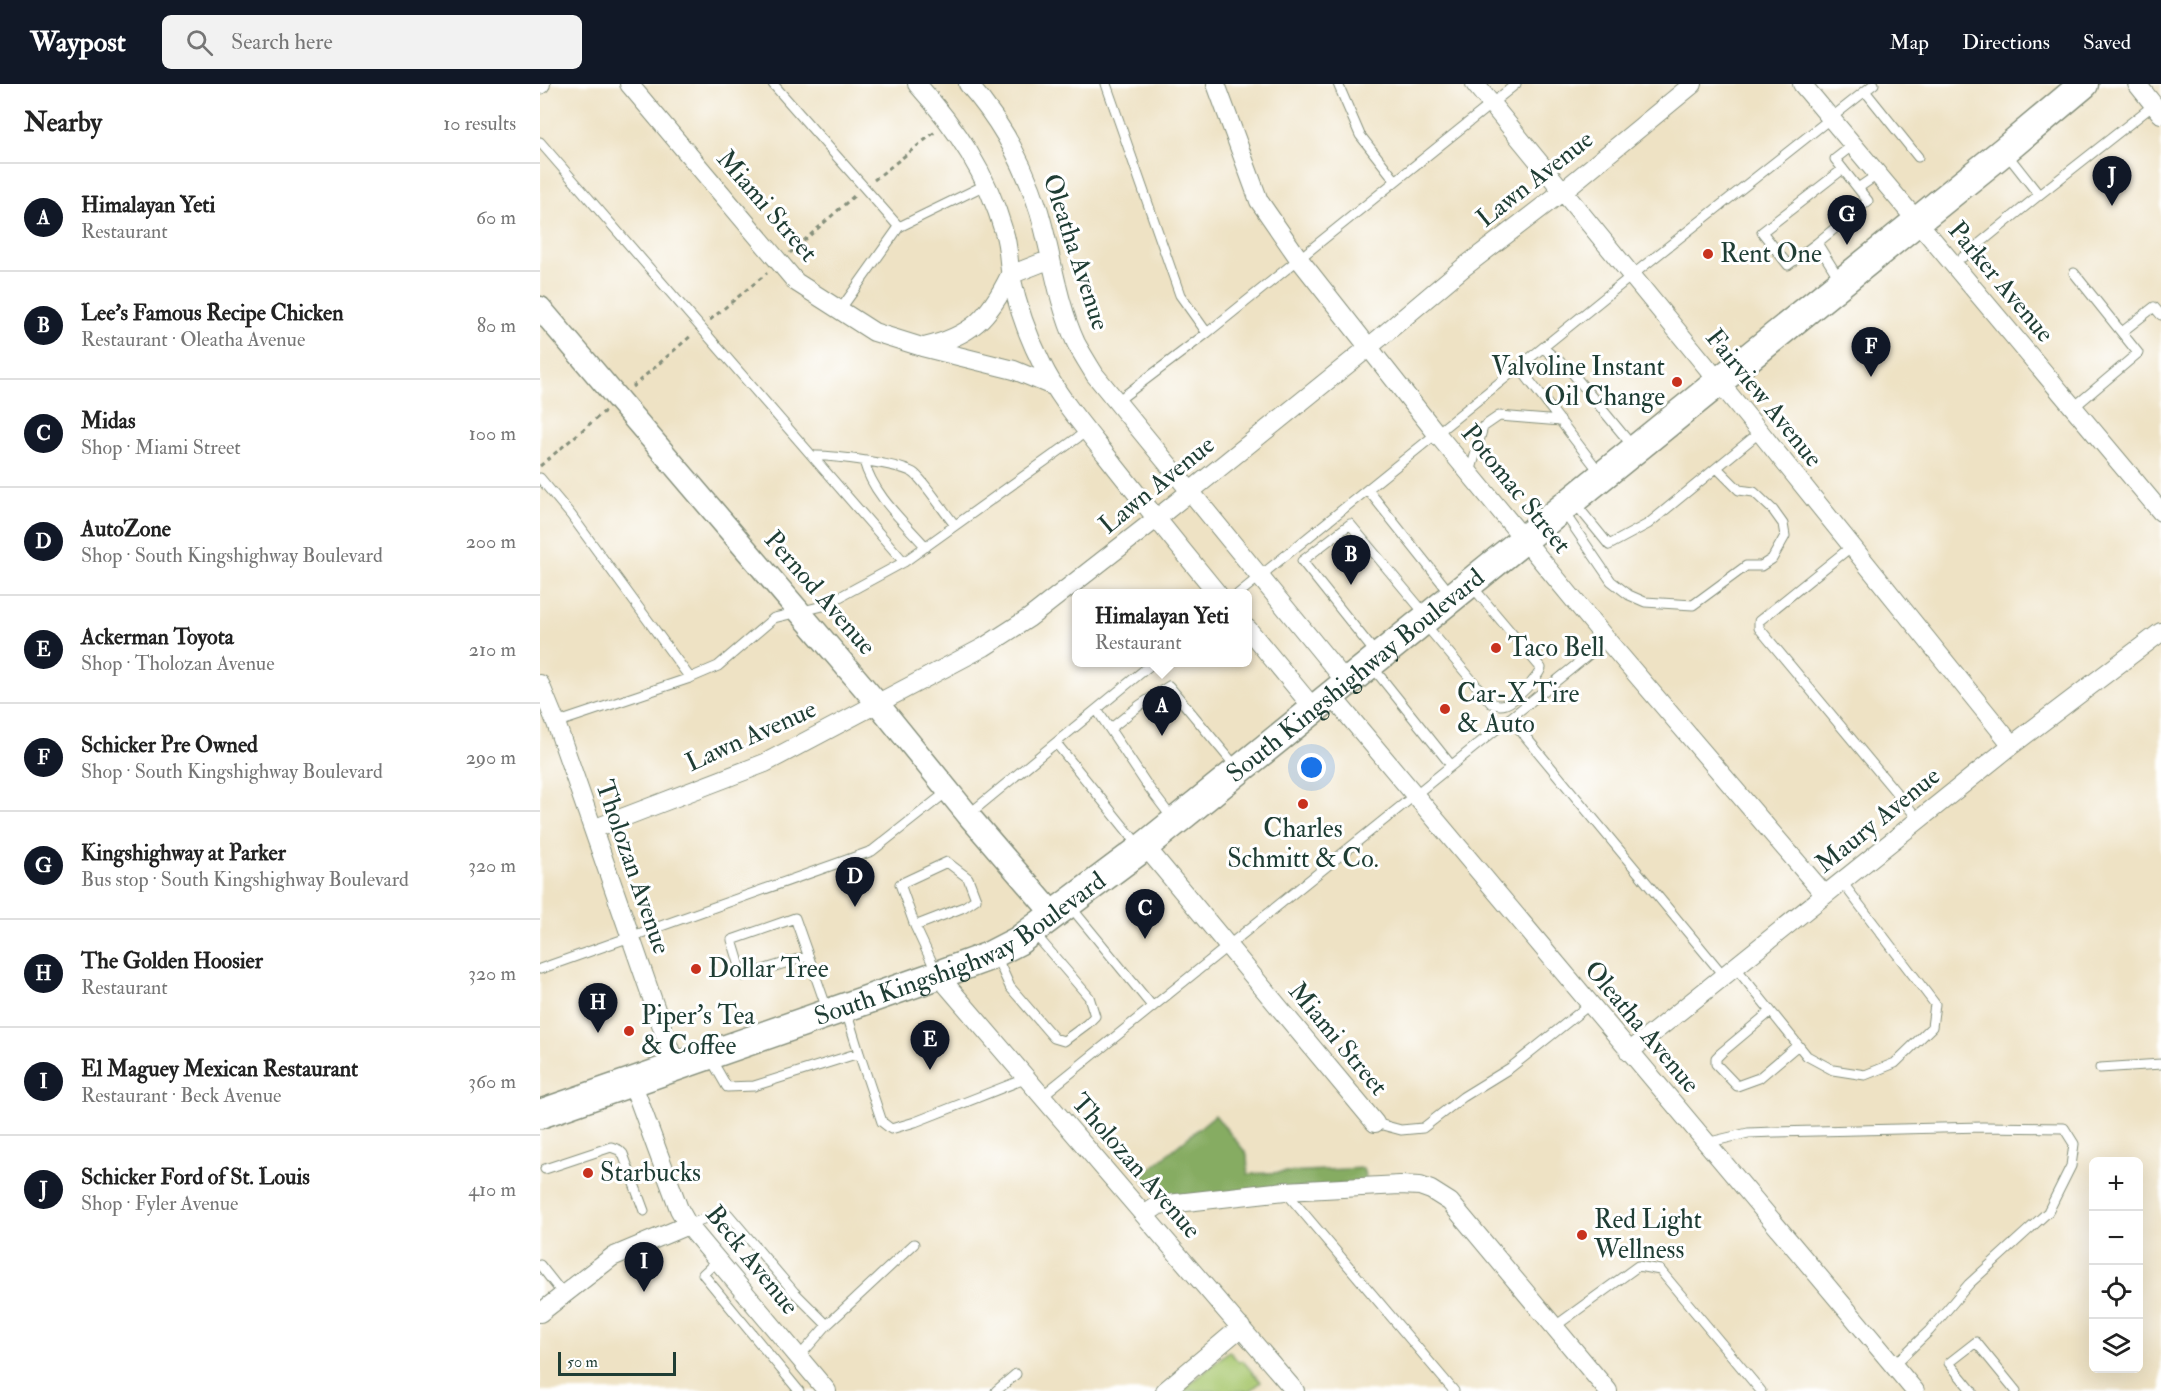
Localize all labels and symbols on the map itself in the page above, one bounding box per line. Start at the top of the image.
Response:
street label: Lawn Avenue [1470,123,1600,235]
street label: Miami Street [710,143,824,269]
pin: J [2092,156,2132,206]
street label: Oleatha Avenue [1036,170,1116,334]
pin: G [1828,196,1866,245]
street label: Parker Avenue [1941,215,2061,349]
place label: Rent One [1720,238,1822,270]
marker: Rent One [1701,247,1715,261]
street label: Fairview Avenue [1698,322,1830,474]
pin: F [1852,328,1890,377]
place label: Valvoline Instant Oil Change [1491,351,1665,413]
marker: Valvoline Instant Oil Change [1670,375,1684,389]
street label: Potomac Street [1454,418,1578,560]
street label: Lawn Avenue [1093,429,1221,541]
street label: Pernod Avenue [757,524,883,662]
pin: B [1332,536,1370,585]
street label: South Kingshighway Boulevard [1220,562,1491,790]
place label: Taco Bell [1508,632,1605,664]
marker: Taco Bell [1489,641,1503,655]
place label: Car-X Tire & Auto [1457,678,1579,740]
pin: A [1142,686,1182,736]
street label: Lawn Avenue [681,693,821,779]
marker: Car-X Tire & Auto [1438,702,1452,716]
your location [1297,753,1326,782]
street label: Maury Avenue [1809,760,1947,880]
street label: Tholozan Avenue [588,776,678,958]
marker: Charles Schmitt & Co. [1296,797,1310,811]
place label: Charles Schmitt & Co. [1227,813,1379,875]
pin: D [836,858,874,907]
street label: South Kingshighway Boulevard [810,865,1112,1033]
pin: C [1126,890,1164,939]
place label: Dollar Tree [708,953,829,985]
street label: Oleatha Avenue [1577,954,1707,1100]
marker: Dollar Tree [689,962,703,976]
street label: Miami Street [1281,976,1395,1102]
pin: H [578,984,618,1033]
place label: Piper’s Tea & Coffee [641,1000,755,1062]
pin: E [910,1020,950,1070]
marker: Piper’s Tea & Coffee [622,1024,636,1038]
street label: Tholozan Avenue [1064,1087,1208,1245]
place label: Starbucks [600,1157,701,1189]
marker: Starbucks [581,1166,595,1180]
street label: Beck Avenue [698,1199,806,1321]
place label: Red Light Wellness [1593,1204,1702,1266]
marker: Red Light Wellness [1575,1228,1589,1242]
pin: I [624,1242,664,1292]
scale bar [558,1349,676,1376]

